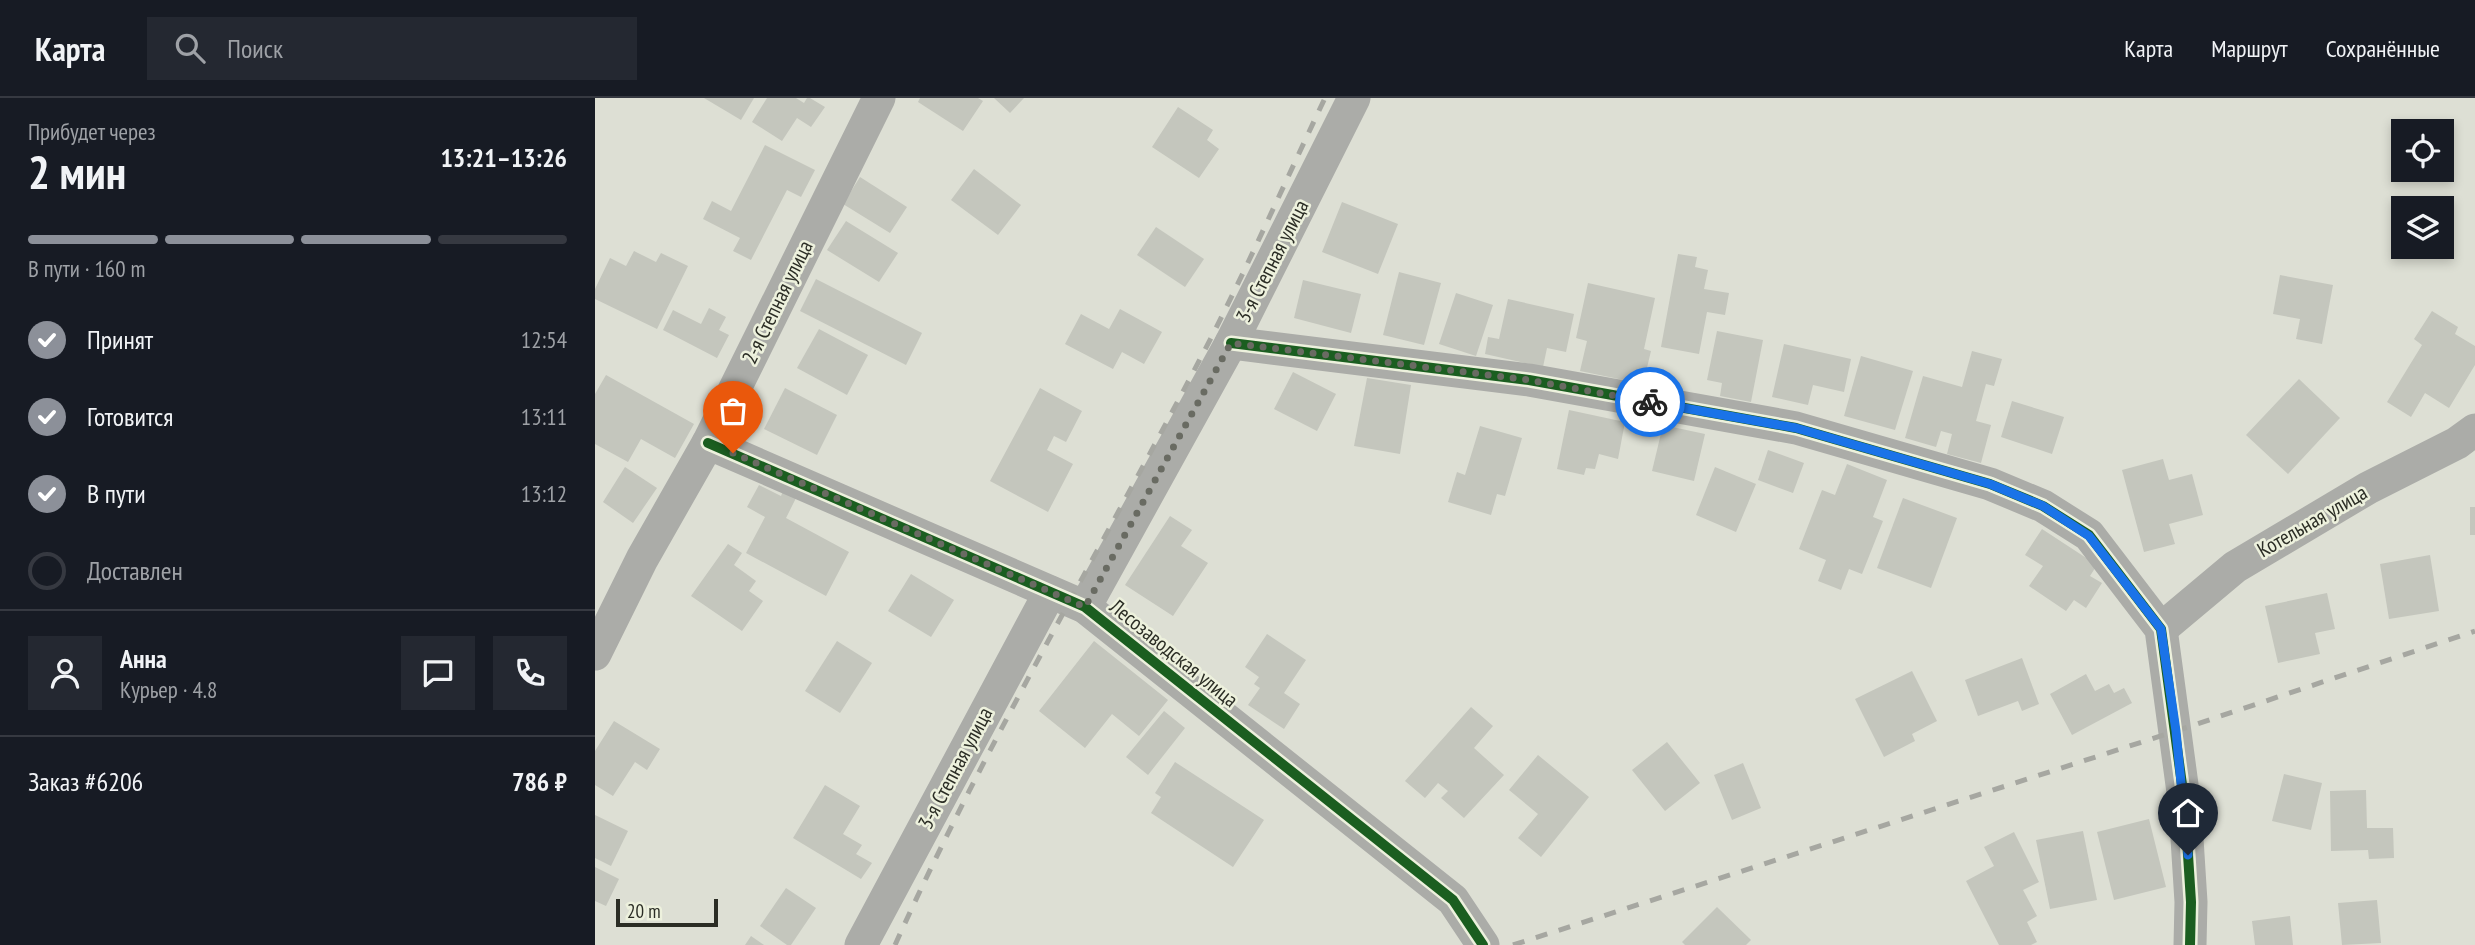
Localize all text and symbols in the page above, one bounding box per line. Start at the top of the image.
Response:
search box [147,17,637,80]
text: Карта [35,27,105,70]
icon: search [171,29,209,67]
text: Поиск [227,32,283,65]
text: Карта [2124,33,2173,64]
text: Маршрут [2211,33,2288,64]
text: Сохранённые [2326,33,2440,64]
text: Прибудет через [28,117,156,146]
map controls [2391,119,2454,259]
button: locate [2391,119,2454,182]
text: 13:21–13:26 [440,141,567,174]
text: 2 мин [28,142,126,202]
street label: 3-я Степная улица [1230,195,1314,327]
button: layers [2391,196,2454,259]
street label: 2-я Степная улица [736,236,818,368]
text: В пути · 160 m [28,254,145,283]
icon: check [28,321,66,359]
text: Принят [87,323,153,356]
text: 12:54 [521,325,567,354]
courier [1615,367,1685,437]
pin [703,381,763,453]
icon: bike [1631,383,1669,421]
icon: bag [714,392,752,430]
icon: check [28,398,66,436]
text: Готовится [87,400,173,433]
text: 13:11 [521,402,567,431]
icon: check [28,475,66,513]
text: В пути [87,477,146,510]
text: 13:12 [521,479,567,508]
street label: Котельная улица [2252,479,2372,563]
text: Доставлен [87,554,183,587]
street label: Лесозаводская улица [1104,592,1244,713]
button: person [28,636,102,710]
button: chat [401,636,475,710]
button: phone [493,636,567,710]
text: Анна [120,642,167,675]
text: Курьер · 4.8 [120,675,217,704]
street label: 3-я Степная улица [912,703,998,833]
text: Заказ #6206 [28,765,143,798]
text: 786 ₽ [512,765,567,798]
pin [2158,783,2218,855]
icon: home [2169,794,2207,832]
scale bar [616,896,717,928]
text: 20 m [627,899,661,923]

